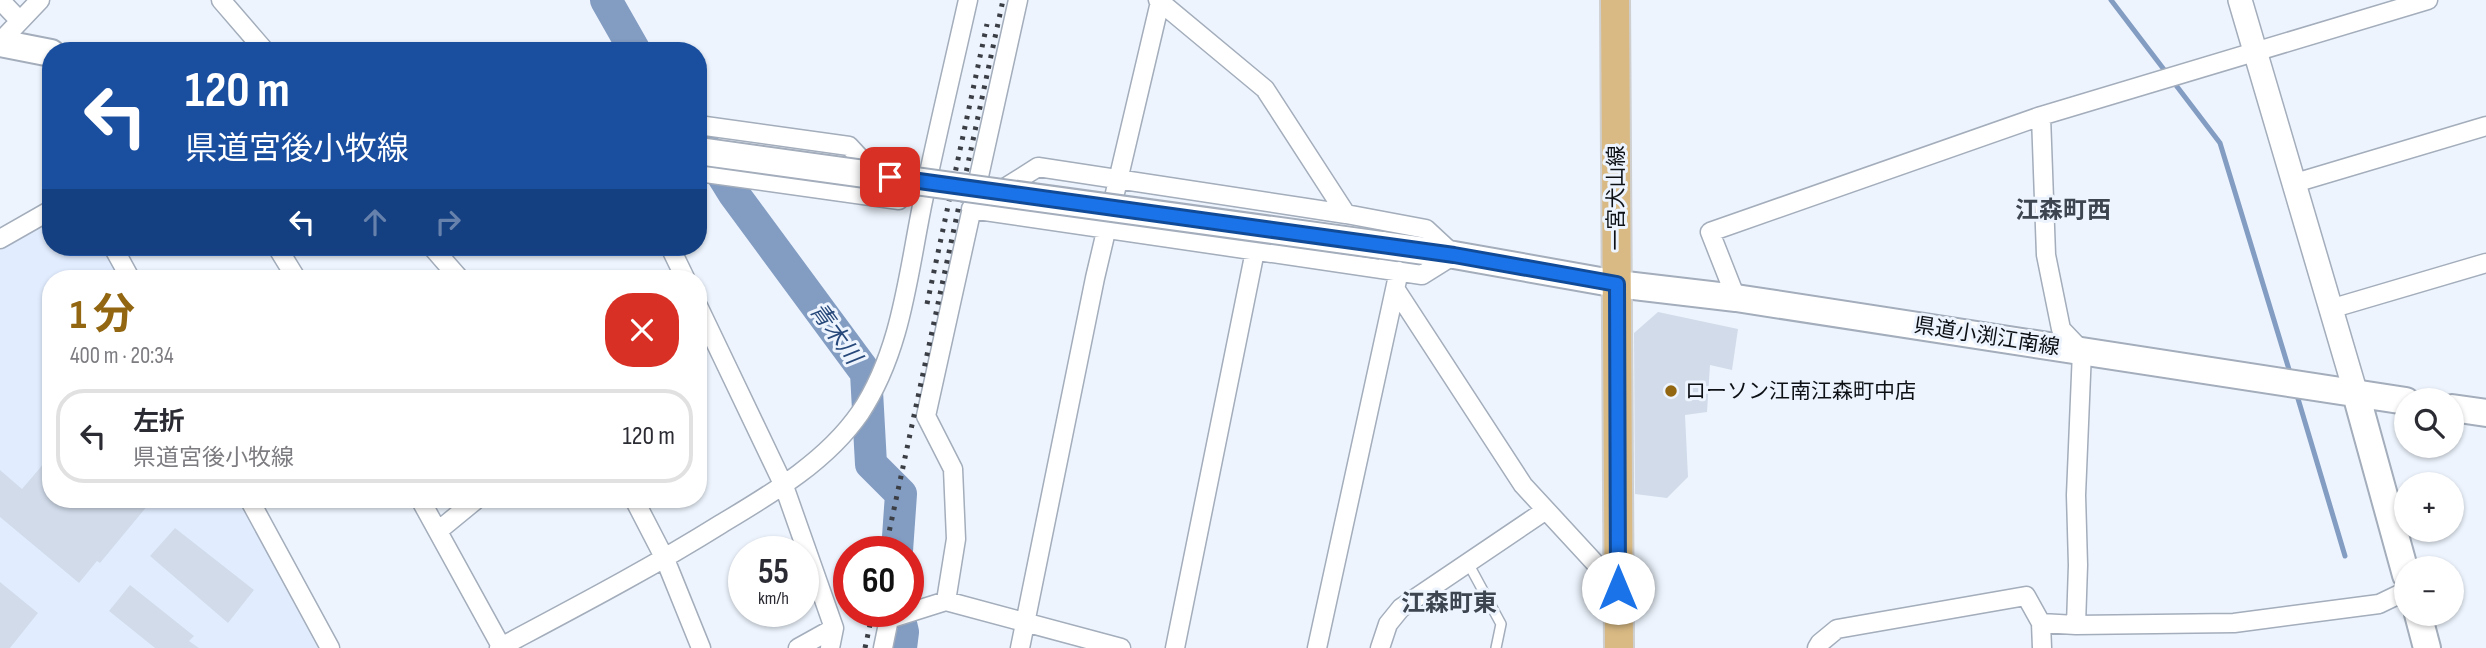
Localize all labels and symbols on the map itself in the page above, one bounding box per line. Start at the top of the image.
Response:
street label: 一宮犬山線 [1604,146,1629,251]
pin [860,147,920,207]
district label: 江森町西 [2015,196,2111,225]
water label: 青木川 [804,297,869,372]
street label: 県道小渕江南線 [1912,313,2061,360]
place label: ローソン江南江森町中店 [1685,379,1916,404]
marker: ローソン江南江森町中店 [1663,383,1679,399]
speed limit sign: 60 [833,536,924,627]
position arrow [1581,551,1655,625]
district label: 江森町東 [1401,589,1497,618]

